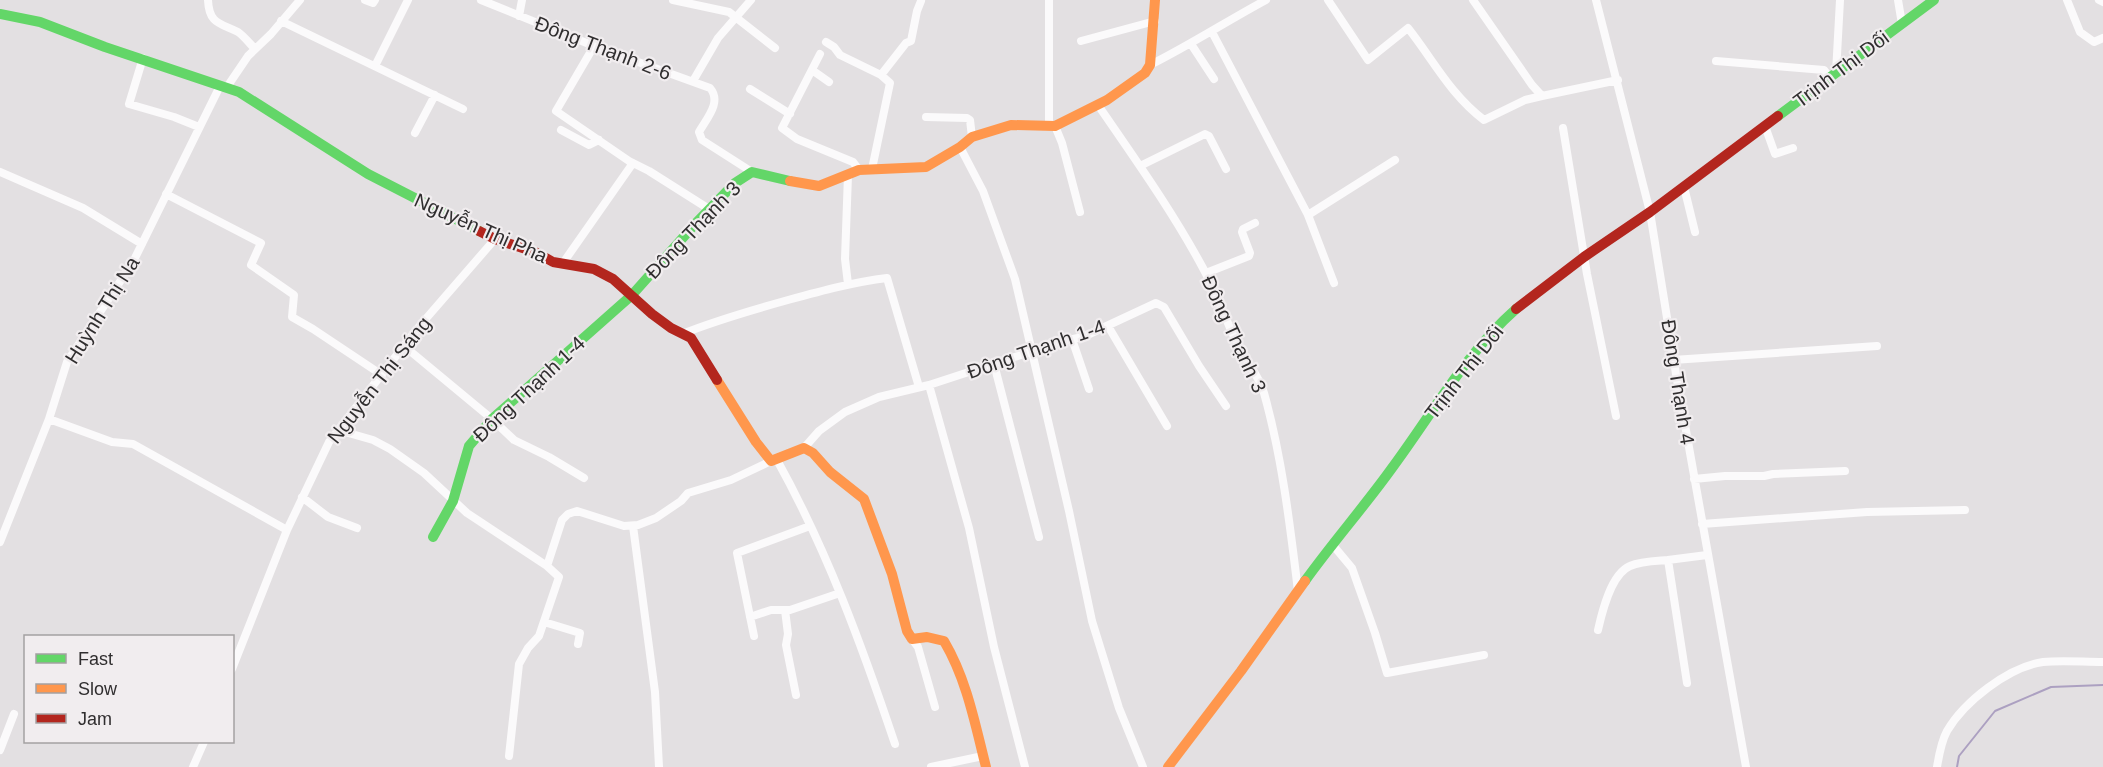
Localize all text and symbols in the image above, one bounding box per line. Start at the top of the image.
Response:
street label: Đông Thạnh 2-6 [532,12,674,84]
street label: Trịnh Thị Dối [1789,26,1893,112]
street label: Đông Thạnh 3 [641,177,745,283]
street label: Nguyễn Thị Pha [411,189,552,267]
street label: Huỳnh Thị Na [60,252,144,368]
street label: Đông Thạnh 3 [1197,272,1271,396]
street label: Nguyễn Thị Sáng [323,312,435,448]
street label: Đông Thạnh 1-4 [964,315,1108,383]
street label: Đông Thạnh 4 [1657,318,1699,446]
street label: Trịnh Thị Dối [1420,321,1508,423]
street label: Đông Thạnh 1-4 [469,332,589,446]
legend [24,635,234,743]
text: Fast [78,649,113,669]
text: Slow [78,679,118,699]
text: Jam [78,709,112,729]

